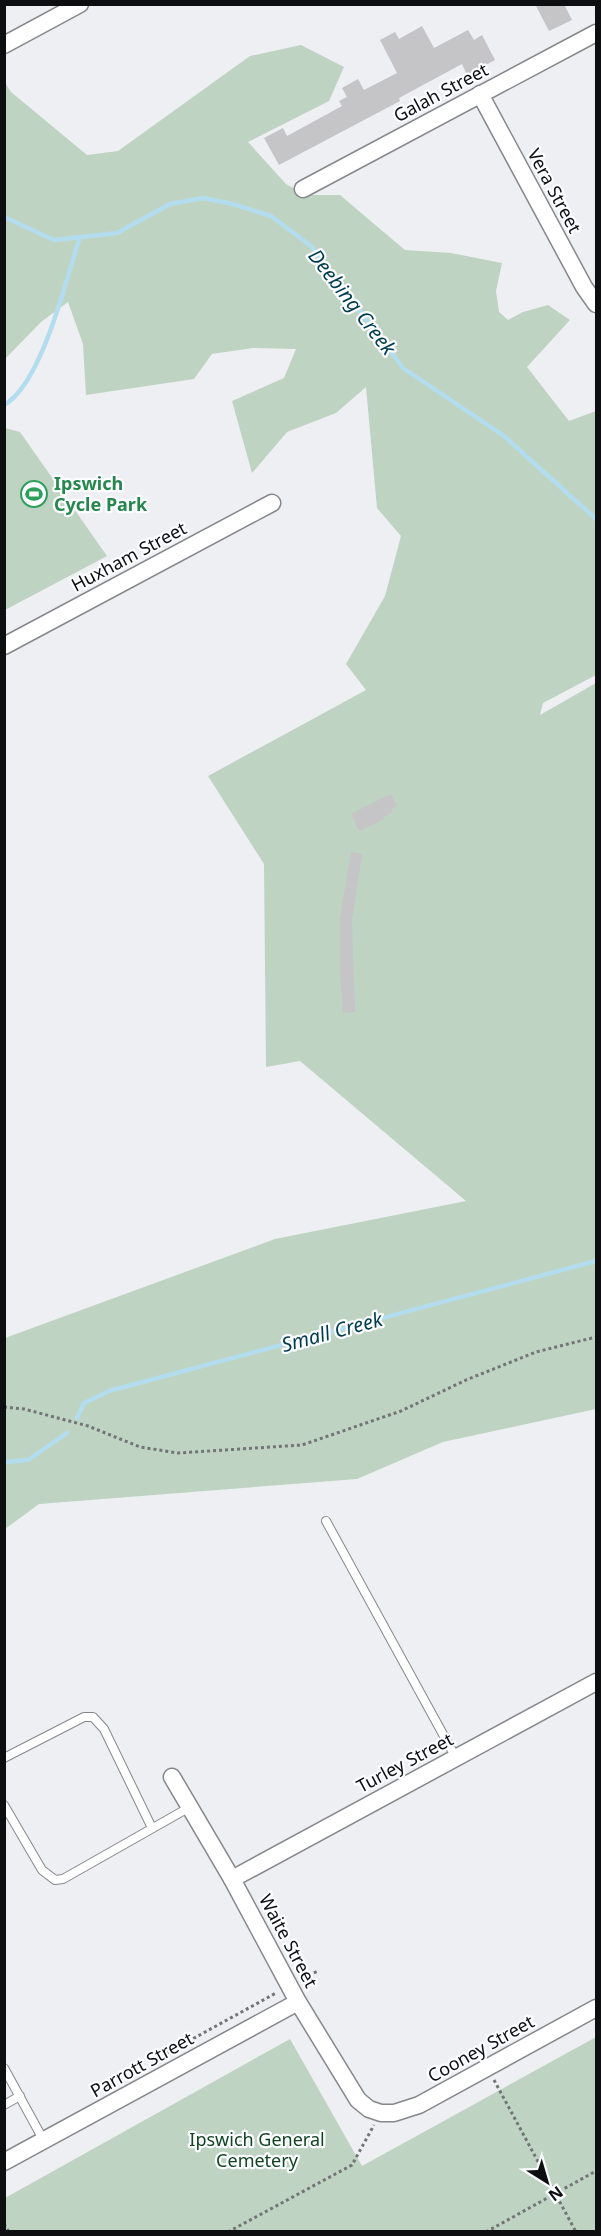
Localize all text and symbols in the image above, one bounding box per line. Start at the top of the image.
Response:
street label: Galah Street [389,57,493,127]
street label: Vera Street [523,144,587,238]
water label: Deebing Creek [302,243,403,361]
place label: Ipswich Cycle Park [54,471,148,516]
sports icon: Ipswich Cycle Park [19,479,49,509]
street label: Huxham Street [67,515,191,597]
water label: Small Creek [278,1305,386,1358]
street label: Turley Street [352,1726,457,1798]
street label: Waite Street [254,1890,324,1992]
street label: Cooney Street [423,2009,538,2087]
street label: Parrott Street [86,2026,198,2102]
park label: Ipswich General Cemetery [189,2127,325,2172]
north arrow [517,2152,577,2212]
text: N [544,2181,568,2207]

